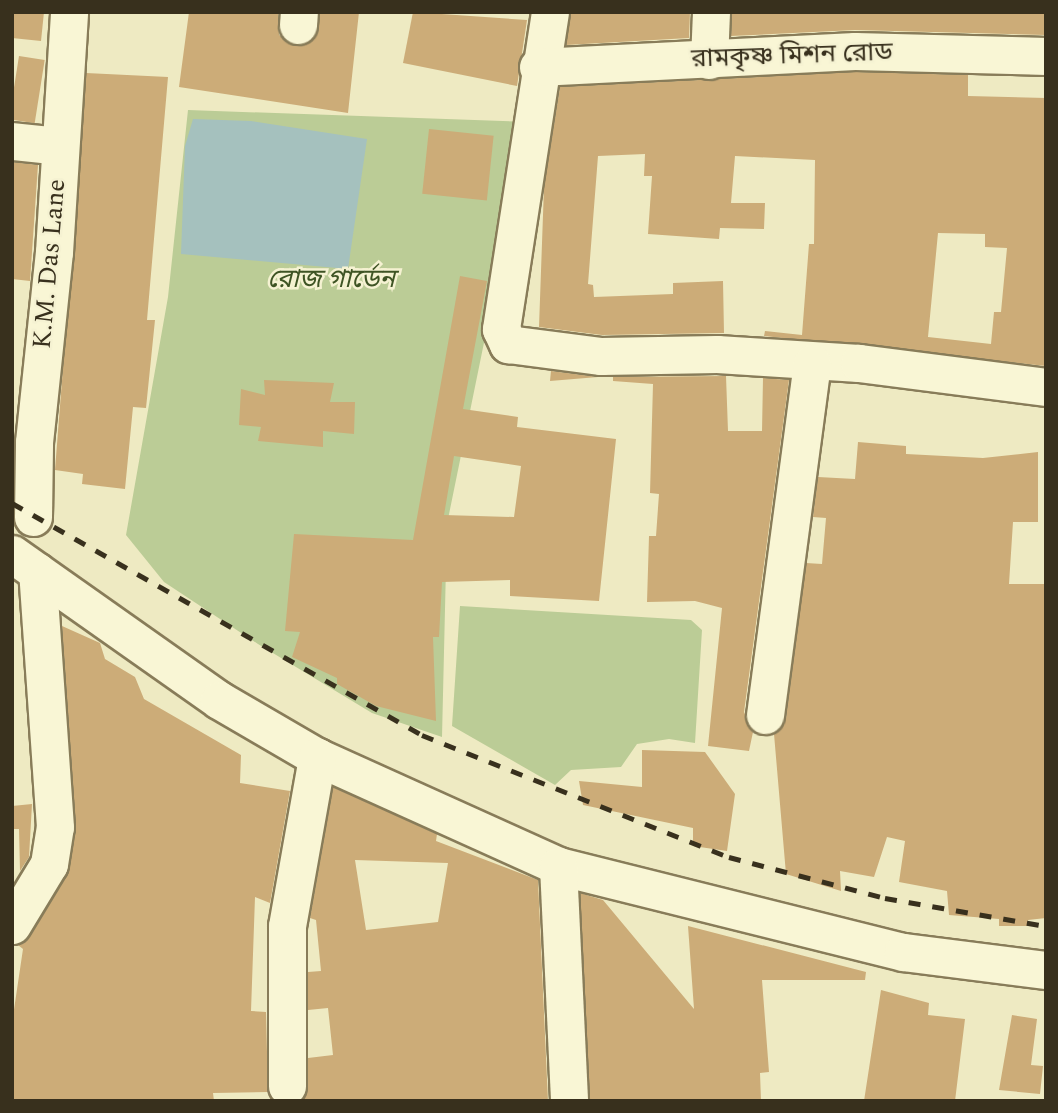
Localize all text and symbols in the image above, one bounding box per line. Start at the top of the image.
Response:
street label: রামকৃষ্ণ মিশন রোড [691,37,893,75]
street label: K.M. Das Lane [27,178,73,350]
park label: রোজ গার্ডেন [267,264,395,296]

